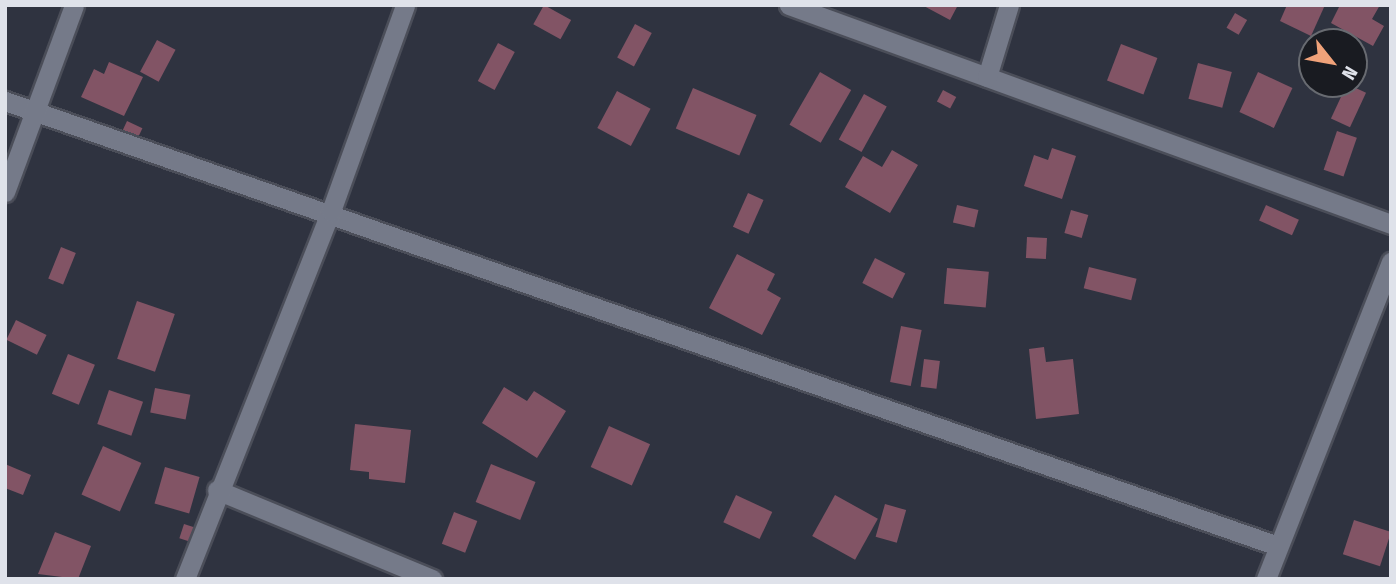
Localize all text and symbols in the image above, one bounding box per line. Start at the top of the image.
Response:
north arrow [1298,28,1368,98]
text: N [1337,62,1363,84]

